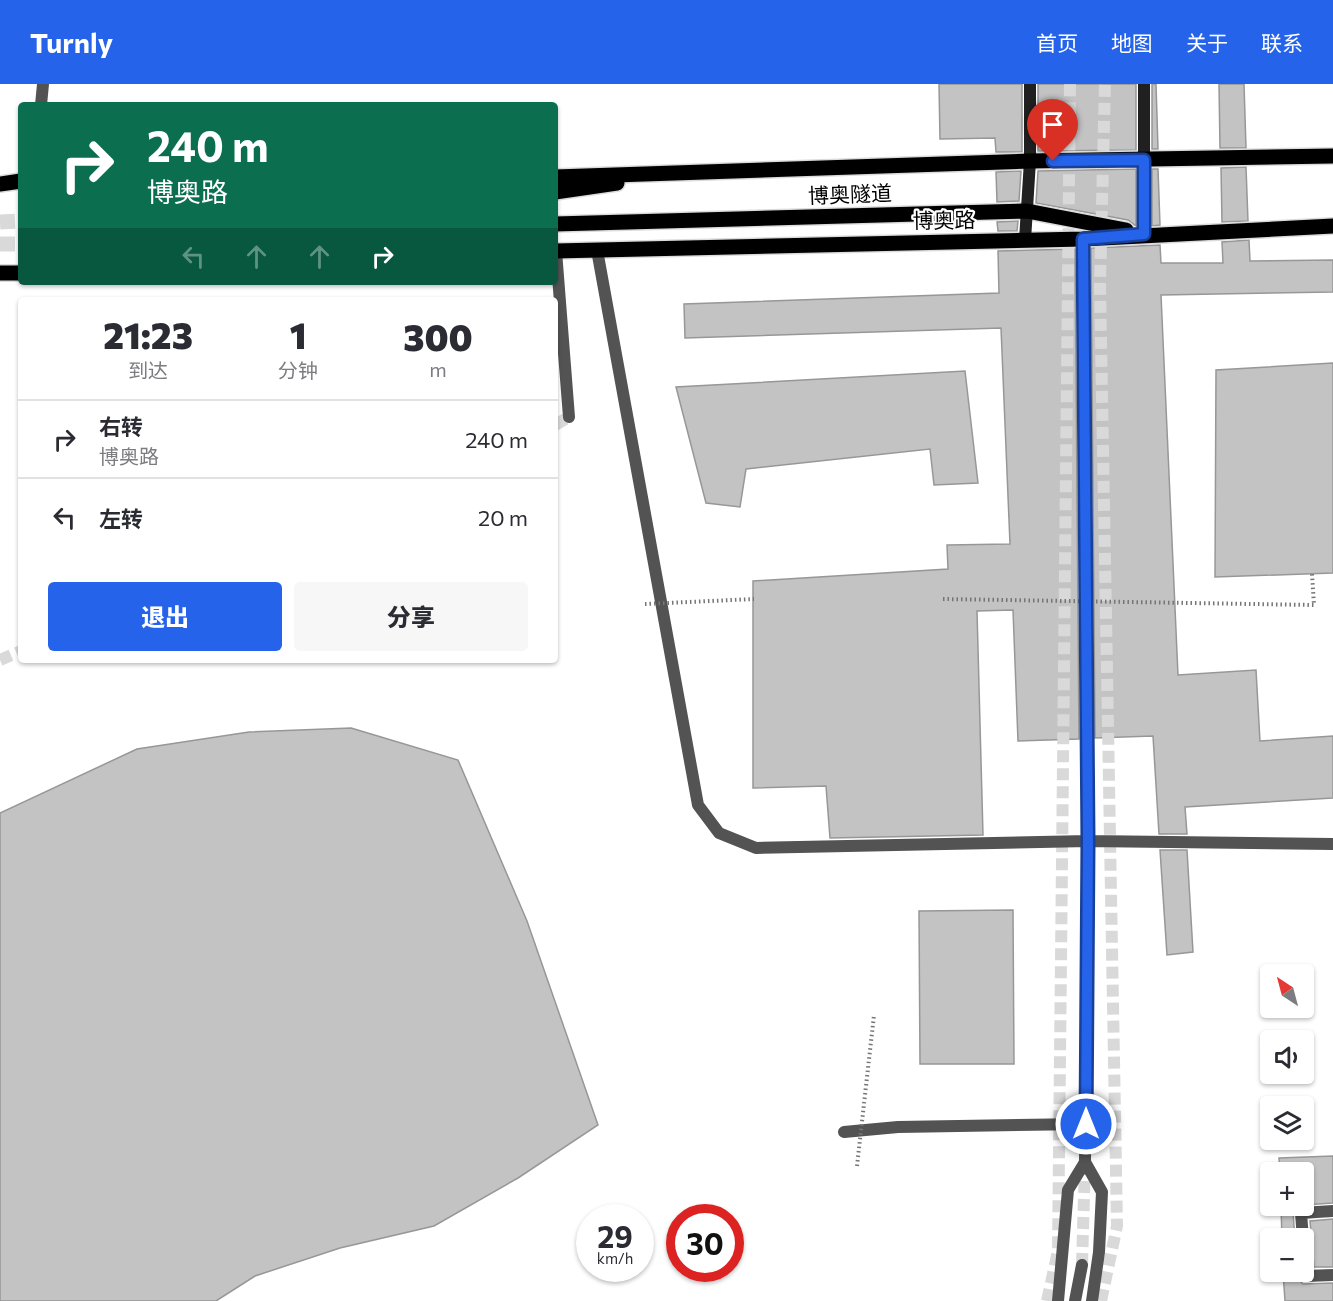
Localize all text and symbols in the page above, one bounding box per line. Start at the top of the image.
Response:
text: Turnly [30,25,113,59]
text: 首页 [1036,30,1078,55]
text: 地图 [1111,30,1153,55]
text: 关于 [1186,30,1228,55]
text: 联系 [1261,30,1303,55]
pin [1027,99,1078,161]
icon: arrive [1036,108,1069,141]
text: 240 m [147,119,269,171]
icon: right [48,126,126,204]
text: 博奥路 [147,175,228,208]
street label: 博奥隧道 [808,180,892,207]
street label: 博奥路 [912,206,976,233]
icon: left [177,240,210,273]
icon: ahead [240,240,273,273]
icon: ahead [303,240,336,273]
icon: right [366,240,399,273]
text: 21:23 [103,312,193,356]
text: 1 [290,312,306,356]
text: 300 [403,314,473,358]
text: m [429,357,447,381]
text: 到达 [128,358,168,382]
text: 分钟 [278,358,318,382]
text: 右转 [99,413,143,440]
icon: right [48,423,81,456]
text: 240 m [465,426,528,453]
text: 博奥路 [99,444,159,468]
icon: left [48,501,81,534]
text: 20 m [478,504,528,531]
text: 左转 [99,505,143,532]
button: 退出 [48,582,282,651]
button: 分享 [294,582,528,651]
north arrow [1260,964,1314,1018]
map controls [1260,964,1314,1282]
button: sound [1260,1030,1314,1084]
position arrow [1054,1092,1118,1156]
button: layers [1260,1096,1314,1150]
button: + [1260,1162,1314,1216]
speed limit sign: 30 [666,1204,744,1282]
text: 29 [597,1217,633,1254]
button: − [1260,1228,1314,1282]
text: km/h [597,1249,633,1267]

